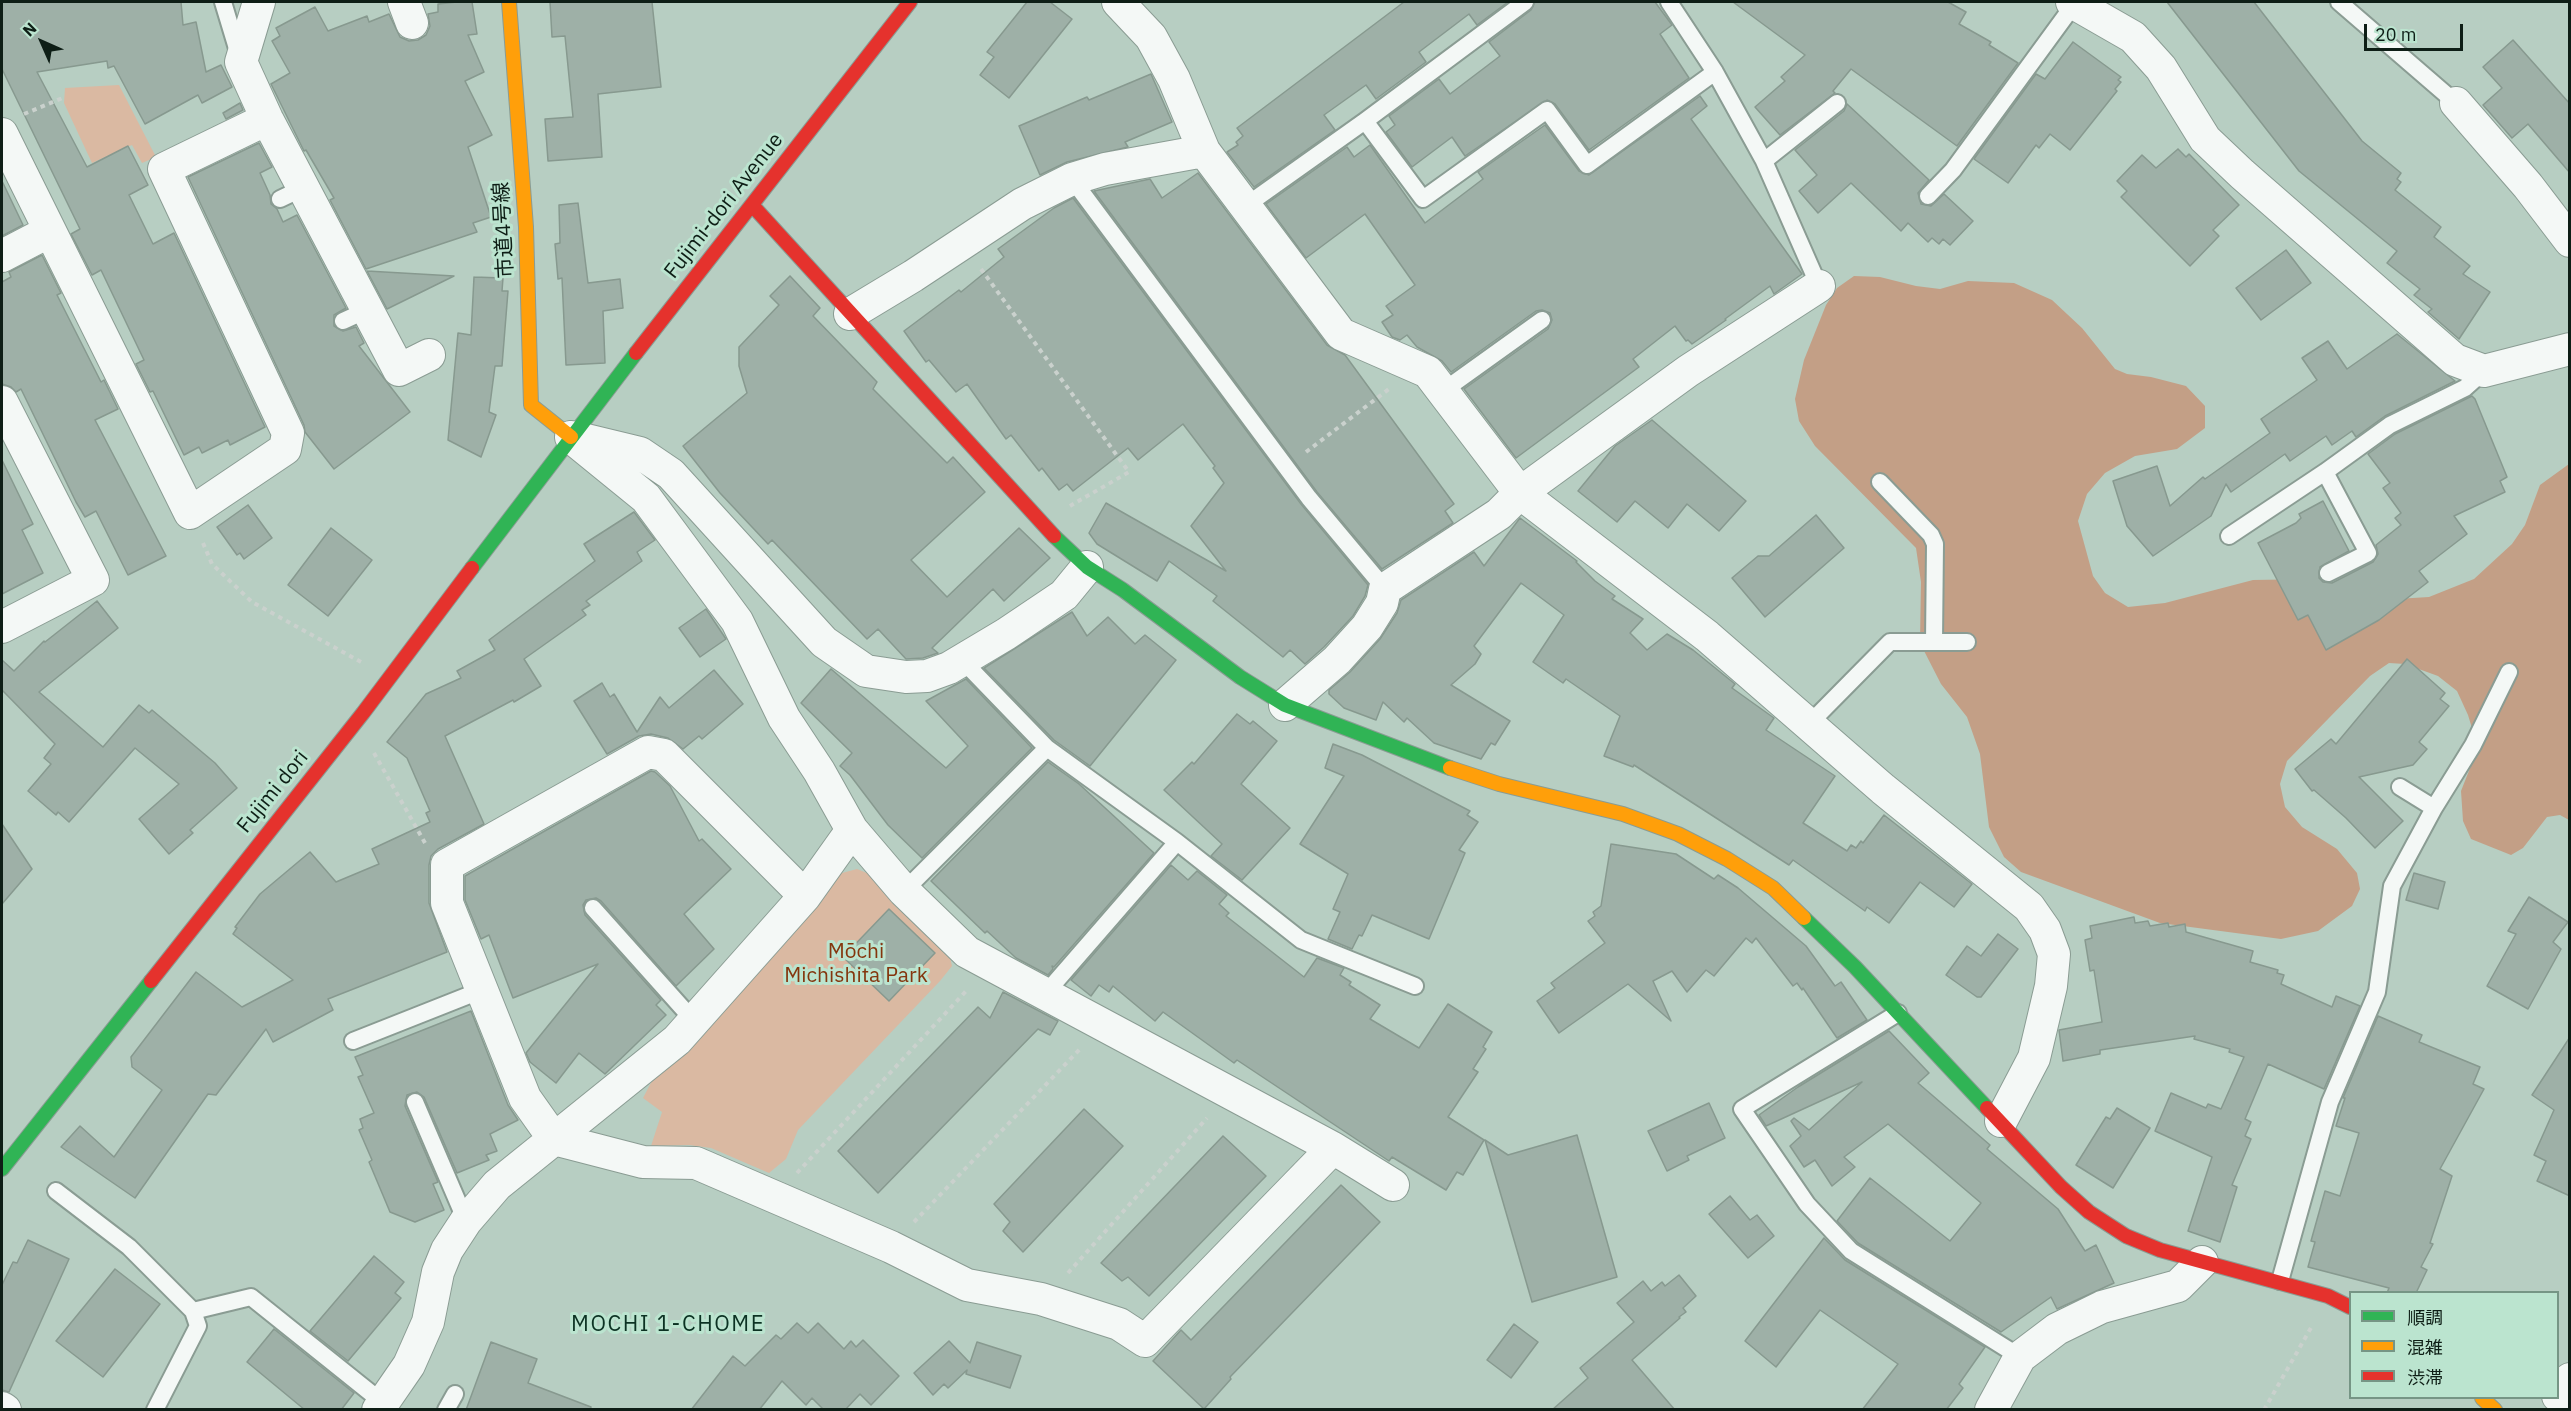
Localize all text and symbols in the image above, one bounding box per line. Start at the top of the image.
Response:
north arrow [12,12,72,72]
scale bar [2367,12,2466,50]
text: N [18,18,40,40]
text: 20 m [2375,23,2417,46]
street label: Fujimi-dori Avenue [659,128,789,284]
street label: 市道4号線 [489,181,519,279]
street label: Fujimi dori [232,746,314,838]
park label: Mōchi Michishita Park [784,939,928,989]
legend [2349,1291,2559,1399]
text: 順調 [2407,1306,2443,1329]
district label: MOCHI 1-CHOME [571,1312,765,1338]
text: 混雑 [2407,1336,2443,1359]
text: 渋滞 [2407,1366,2443,1389]

